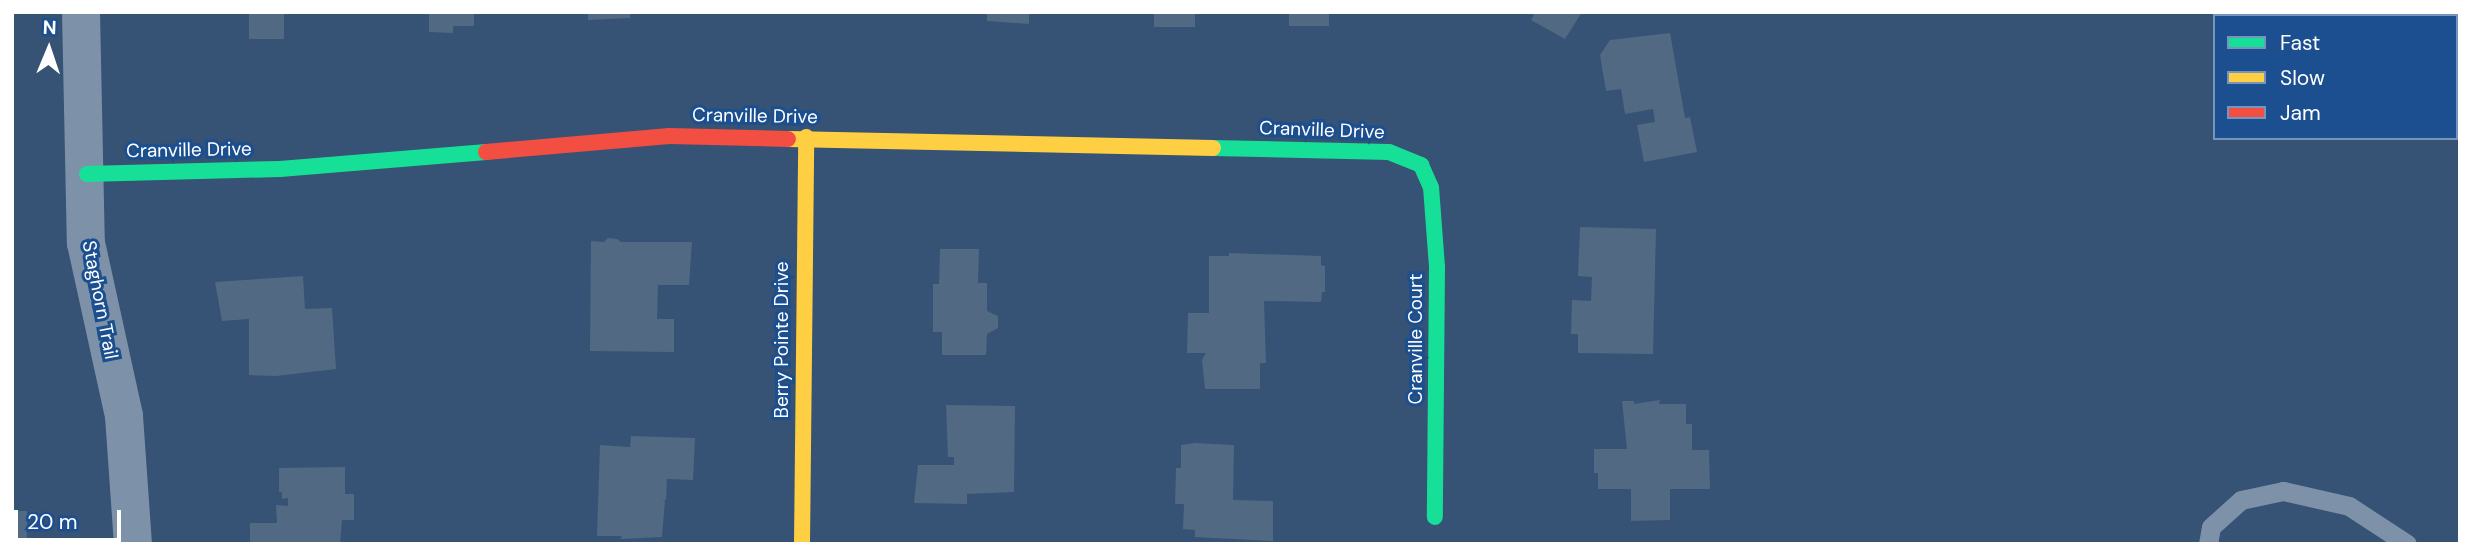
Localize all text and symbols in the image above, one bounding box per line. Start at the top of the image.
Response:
north arrow [14,14,84,84]
legend [2213,14,2458,140]
text: N [42,15,57,40]
text: Fast [2280,29,2320,57]
text: Slow [2280,64,2325,92]
text: Jam [2280,99,2321,127]
street label: Cranville Drive [692,104,818,128]
street label: Cranville Drive [1259,116,1385,144]
street label: Cranville Drive [126,138,252,162]
street label: Staghorn Trail [77,239,123,361]
street label: Berry Pointe Drive [771,261,793,419]
street label: Cranville Court [1405,274,1427,404]
scale bar [18,496,124,540]
text: 20 m [27,508,78,536]

